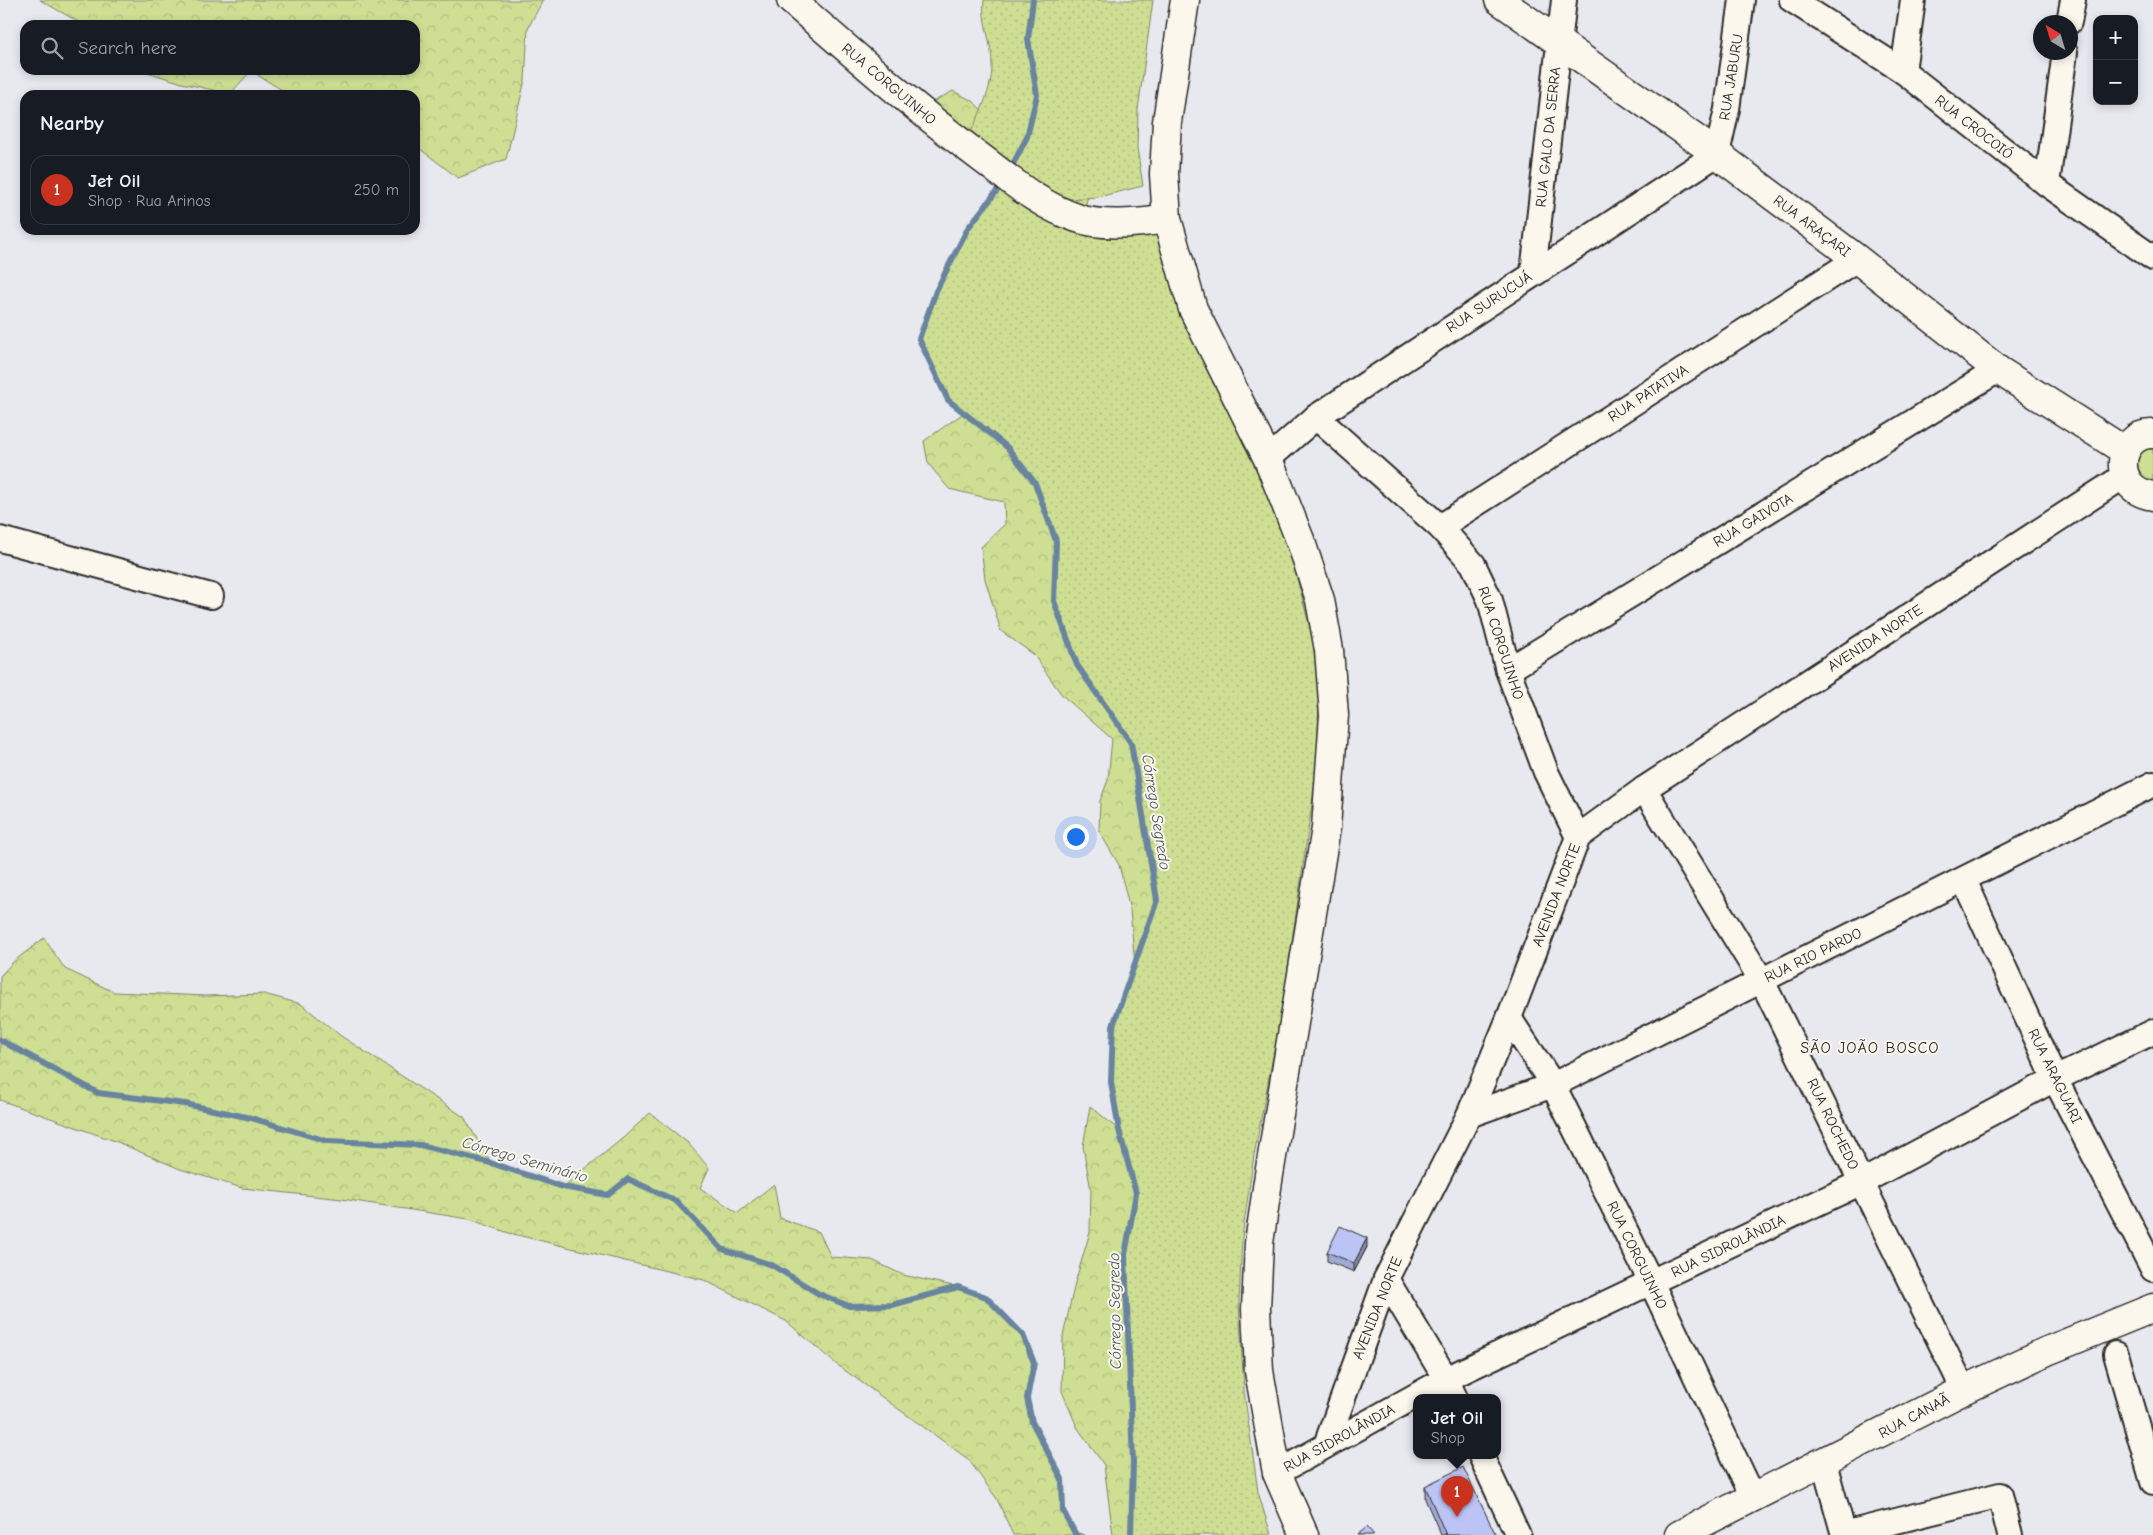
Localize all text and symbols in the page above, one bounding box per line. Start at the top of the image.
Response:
north arrow [2033,15,2078,60]
map controls [2093,15,2138,105]
button: + [2093,15,2138,60]
search box [20,20,420,75]
street label: RUA JABURU [1715,32,1747,122]
icon: search [38,34,66,62]
text: Search here [78,37,177,59]
street label: RUA CORGUINHO [838,39,940,129]
button: − [2093,60,2138,105]
street label: RUA GALO DA SERRA [1532,66,1564,208]
street label: RUA CROCOIÓ [1931,90,2017,163]
text: Nearby [40,111,104,135]
text: Jet Oil [88,170,141,192]
text: 1 [54,181,60,199]
text: 250 m [354,181,399,199]
street label: RUA ARAÇARI [1770,191,1854,261]
text: Shop · Rua Arinos [88,192,210,210]
street label: RUA SURUCUÁ [1442,267,1536,336]
street label: RUA PATATIVA [1605,360,1692,426]
street label: RUA GAIVOTA [1710,489,1796,551]
street label: RUA CORGUINHO [1474,584,1528,702]
street label: AVENIDA NORTE [1824,601,1926,675]
water label: Córrego Segredo [1138,753,1174,871]
your location [1063,824,1089,850]
street label: AVENIDA NORTE [1528,841,1584,949]
street label: RUA RIO PARDO [1761,924,1865,986]
street label: RUA ARAGUARI [2024,1026,2086,1127]
district label: SÃO JOÃO BOSCO [1800,1039,1940,1057]
street label: RUA ROCHEDO [1803,1075,1863,1173]
water label: Córrego Seminário [460,1133,590,1187]
street label: RUA CORGUINHO [1603,1198,1671,1312]
street label: RUA SIDROLÂNDIA [1668,1210,1788,1281]
water label: Córrego Segredo [1105,1252,1125,1370]
street label: AVENIDA NORTE [1348,1254,1406,1362]
street label: RUA CANAÃ [1875,1390,1953,1442]
popup [1413,1394,1501,1459]
street label: RUA SIDROLÂNDIA [1280,1399,1398,1476]
text: Jet Oil [1431,1407,1483,1429]
text: Shop [1431,1429,1465,1447]
pin: 1 [1441,1476,1473,1517]

